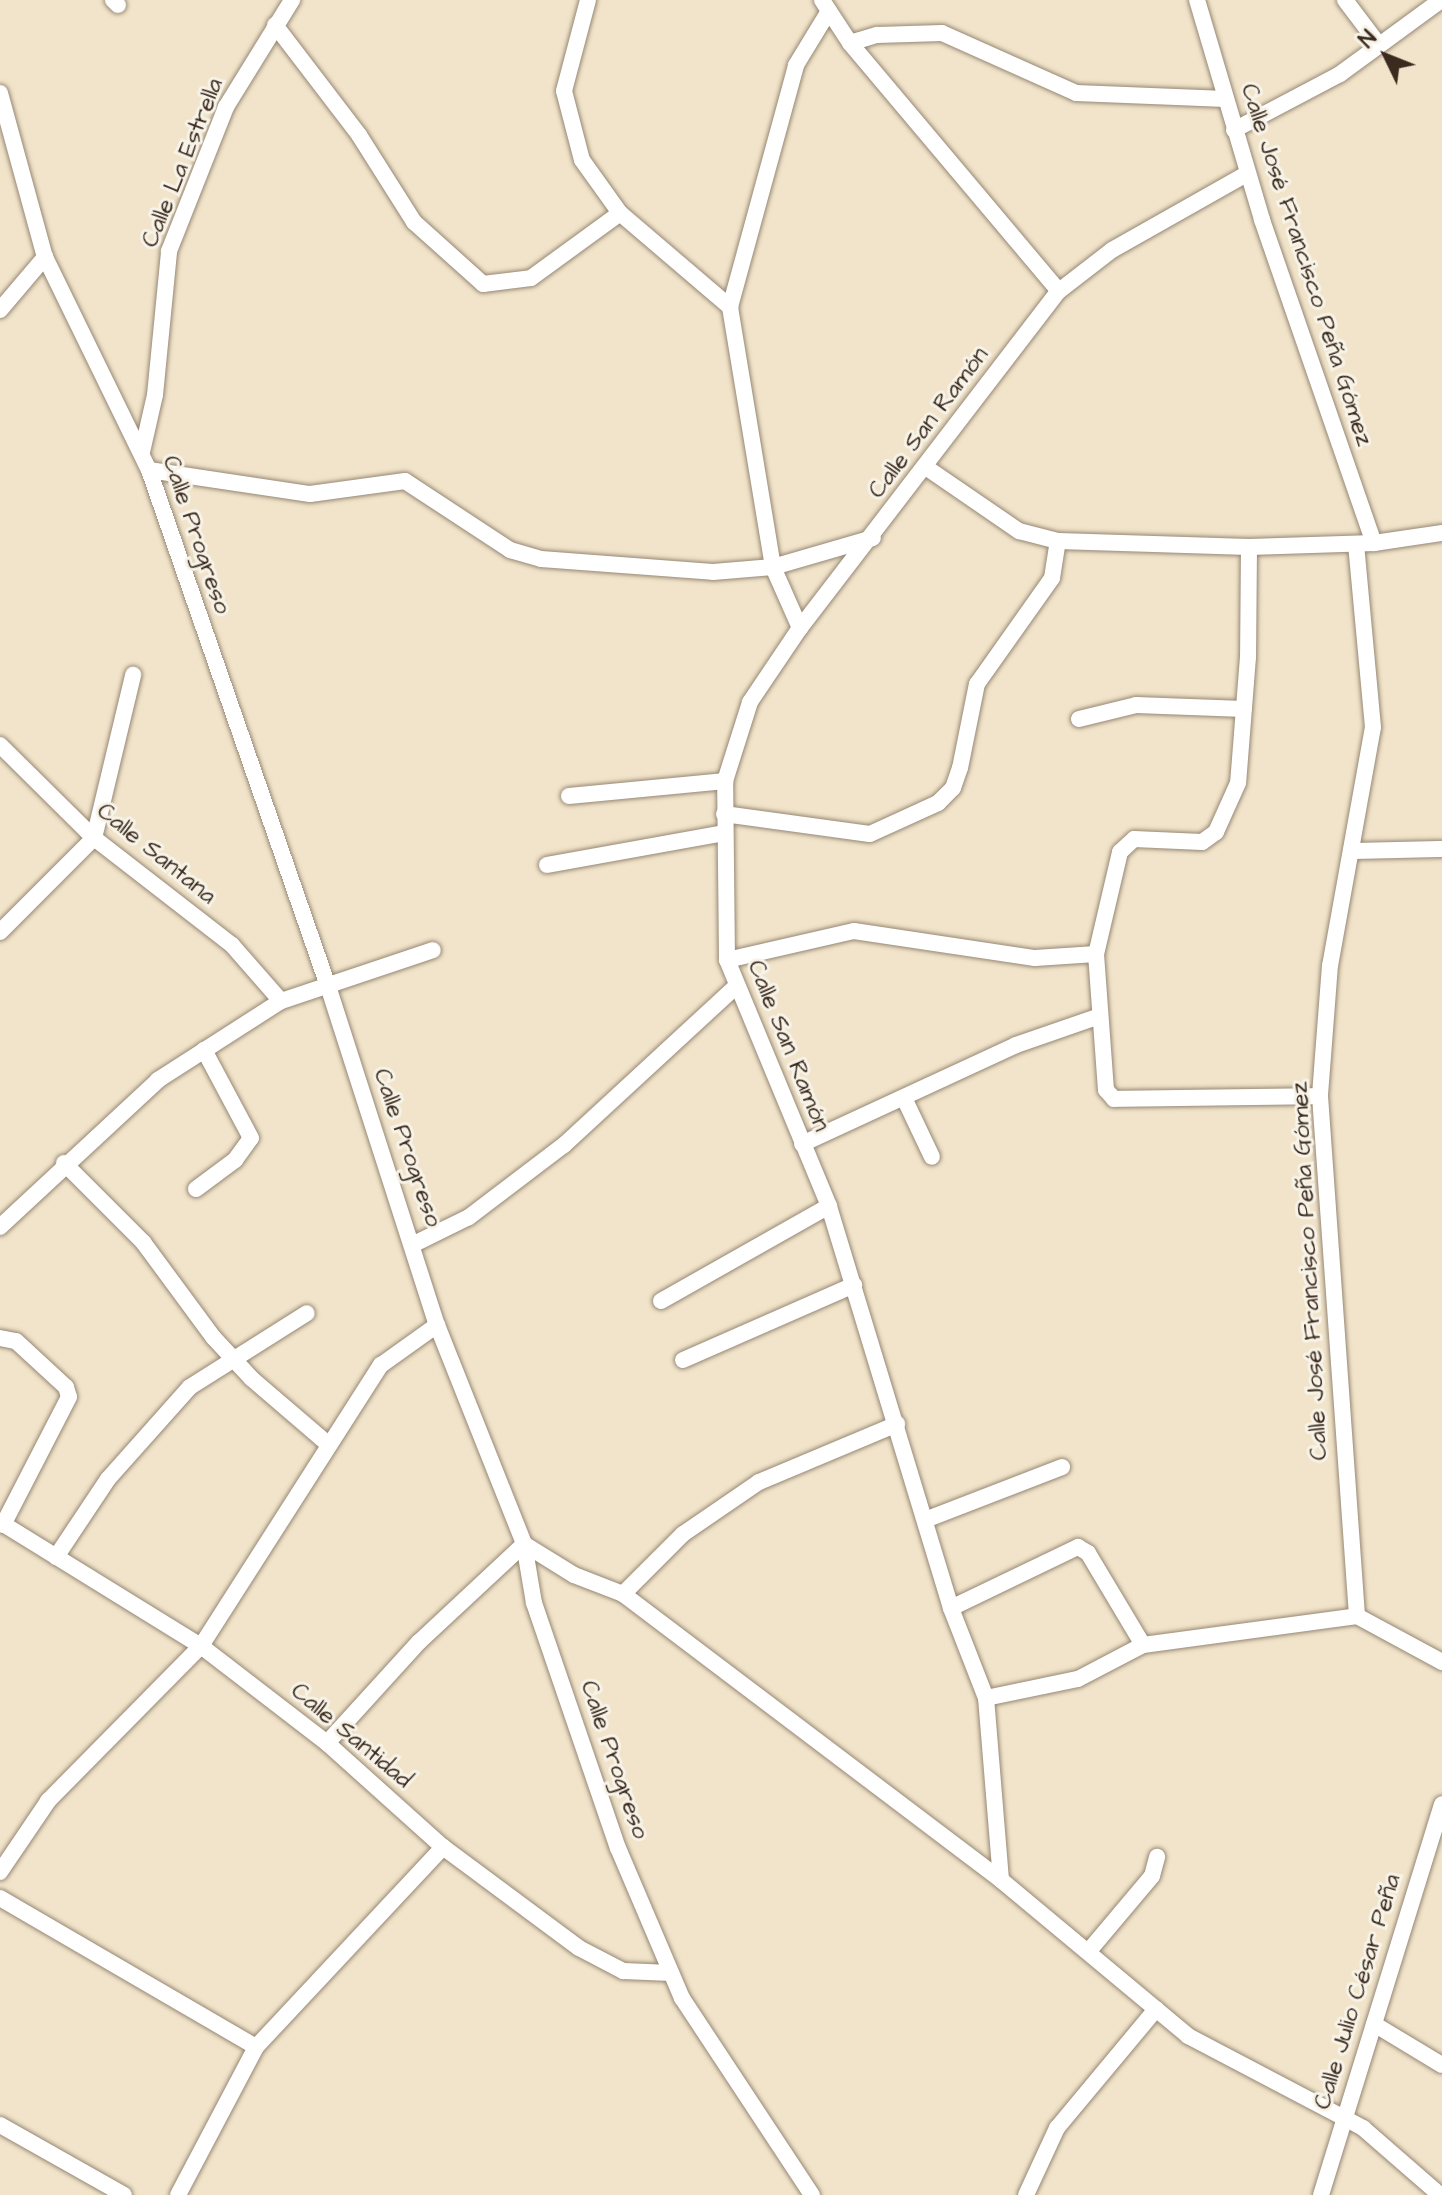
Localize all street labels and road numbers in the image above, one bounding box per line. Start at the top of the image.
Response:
street label: Calle La Estrella [136,74,230,252]
street label: Calle José Francisco Peña Gómez [1234,80,1378,450]
street label: Calle San Ramón [863,342,995,504]
street label: Calle Progreso [155,452,237,618]
street label: Calle Santana [91,797,221,911]
street label: Calle San Ramón [741,956,835,1136]
street label: Calle Progreso [366,1065,448,1231]
street label: Calle José Francisco Peña Gómez [1286,1081,1334,1461]
street label: Calle Santidad [285,1677,417,1795]
street label: Calle Progreso [573,1677,655,1843]
street label: Calle Julio César Peña [1309,1871,1407,2113]

